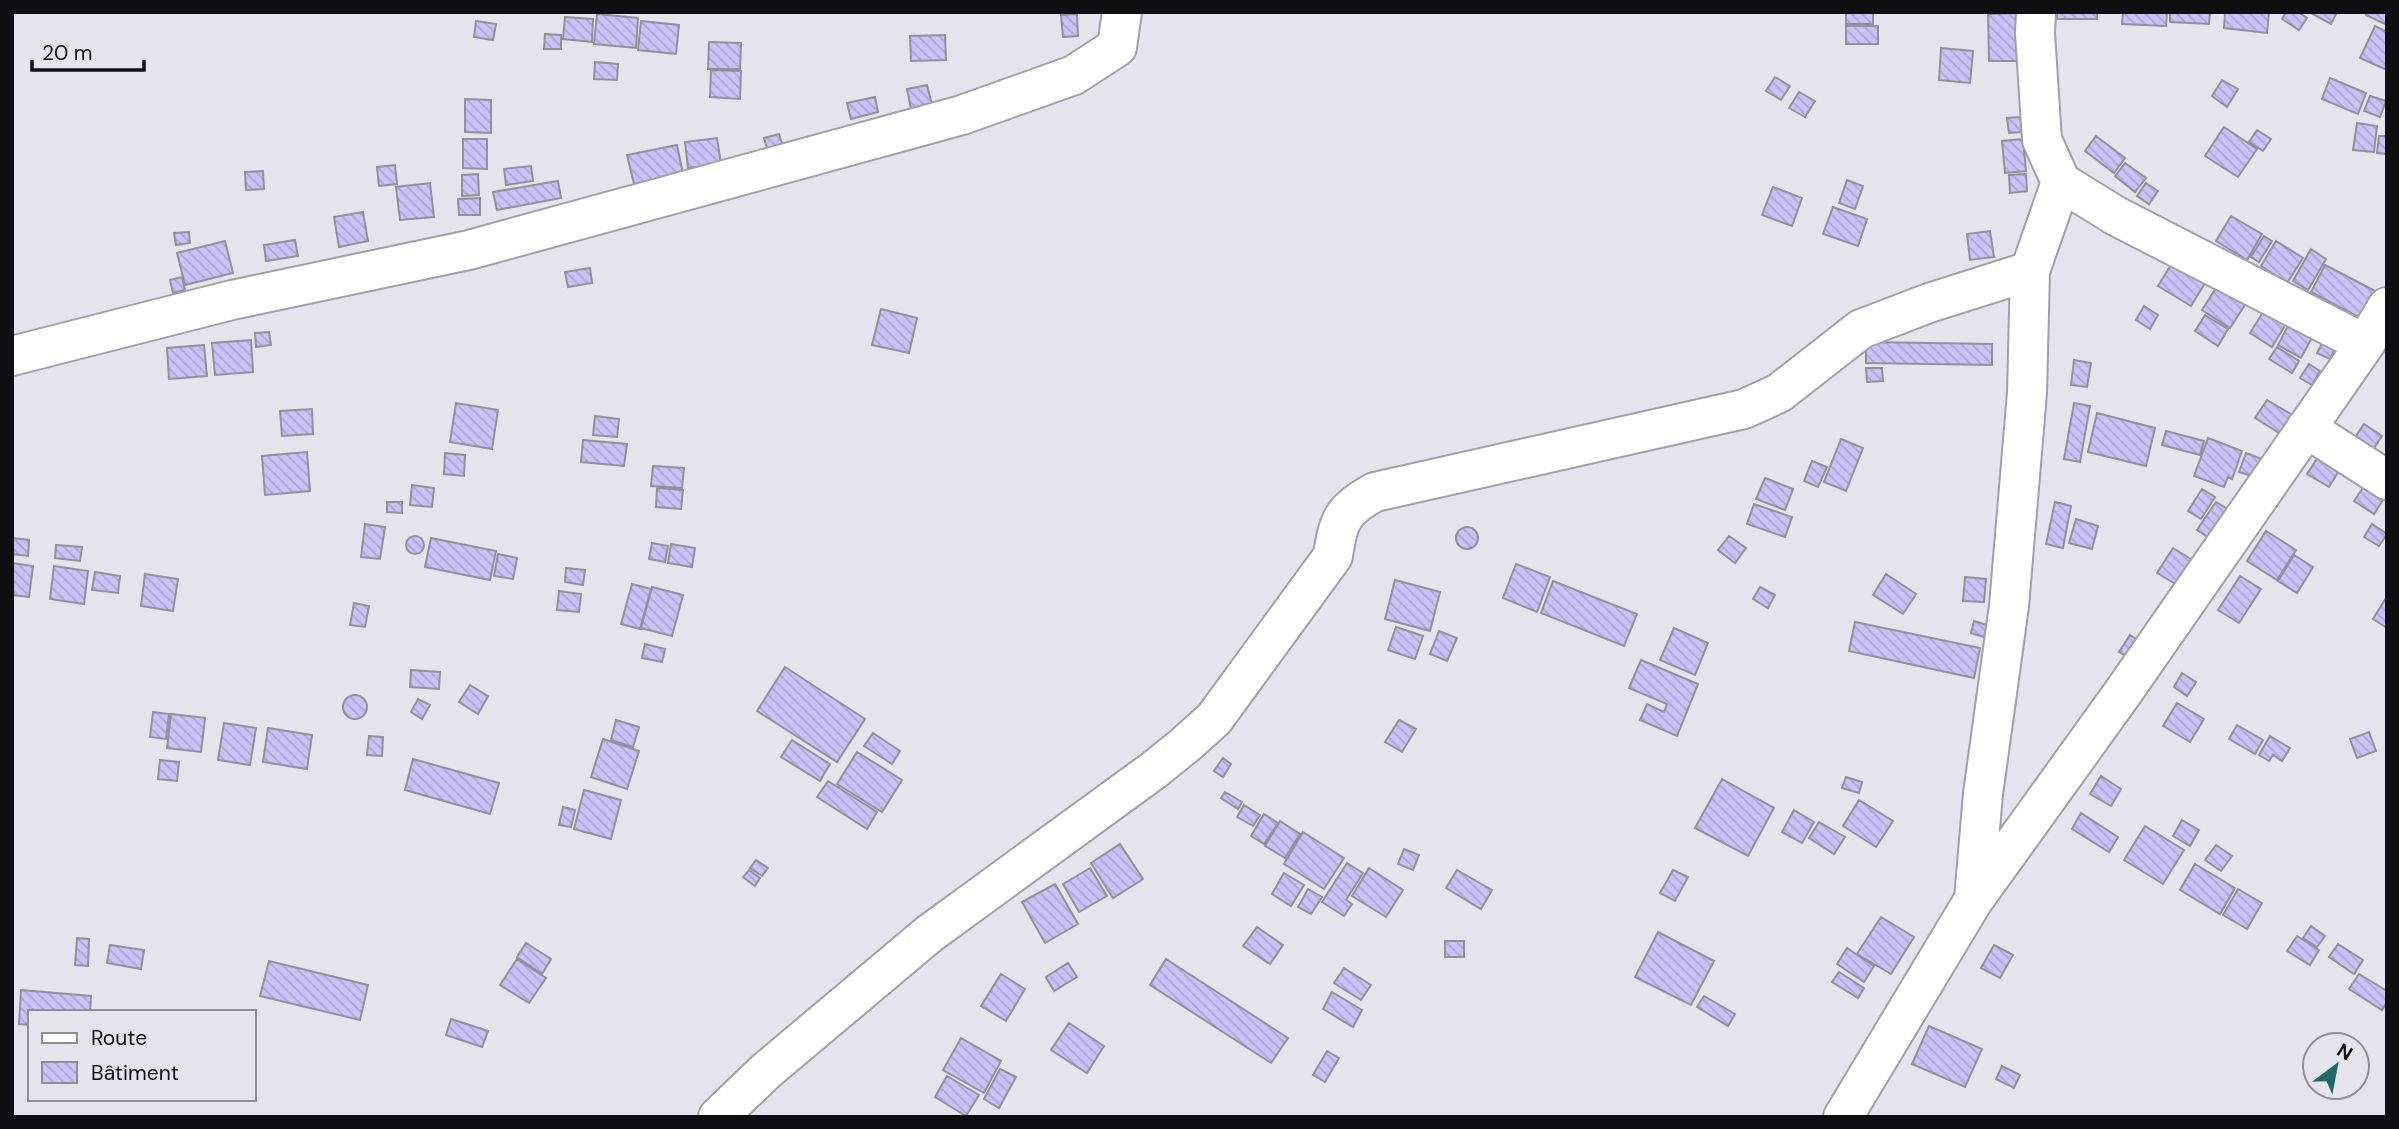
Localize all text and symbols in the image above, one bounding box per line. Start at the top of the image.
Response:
scale bar [32,28,144,72]
text: 20 m [42,39,93,67]
legend [28,1010,256,1101]
text: Route [91,1024,147,1052]
north arrow [2301,1031,2371,1101]
text: N [2332,1038,2357,1066]
text: Bâtiment [91,1059,179,1087]

